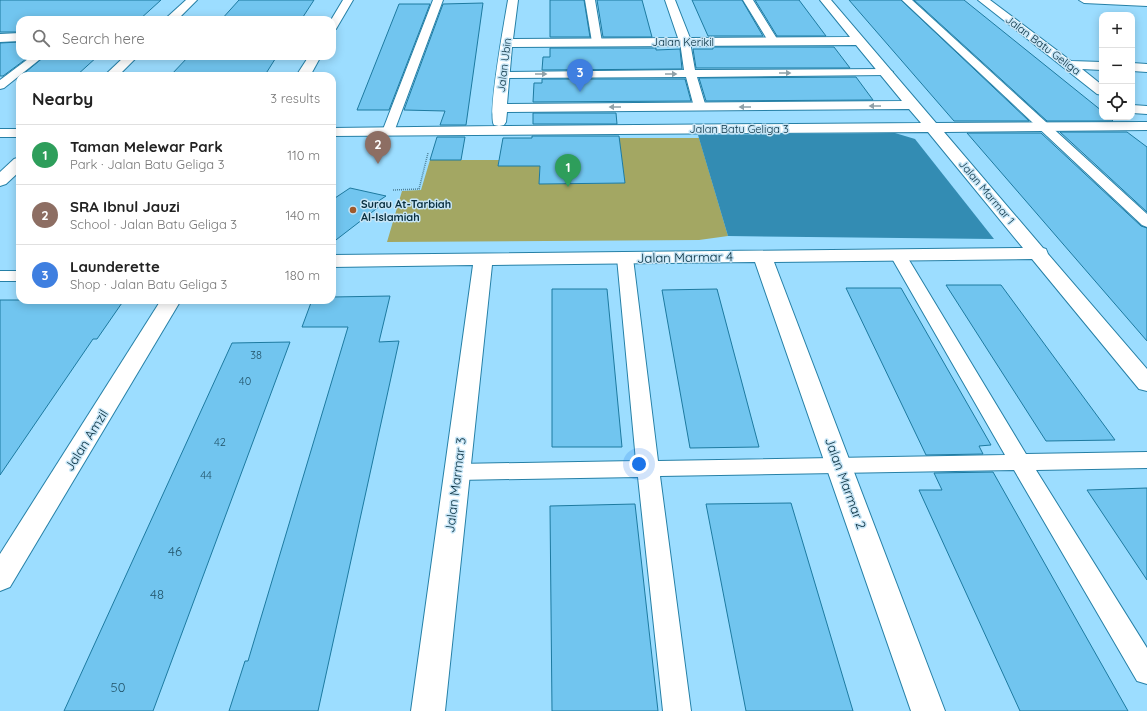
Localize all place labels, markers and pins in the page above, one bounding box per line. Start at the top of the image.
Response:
pin: 3 [567,59,593,92]
pin: 2 [365,131,391,164]
pin: 1 [555,154,581,187]
place label: Surau At-Tarbiah Al-Islamiah [361,197,451,224]
marker: Surau At-Tarbiah Al-Islamiah [348,205,358,215]

